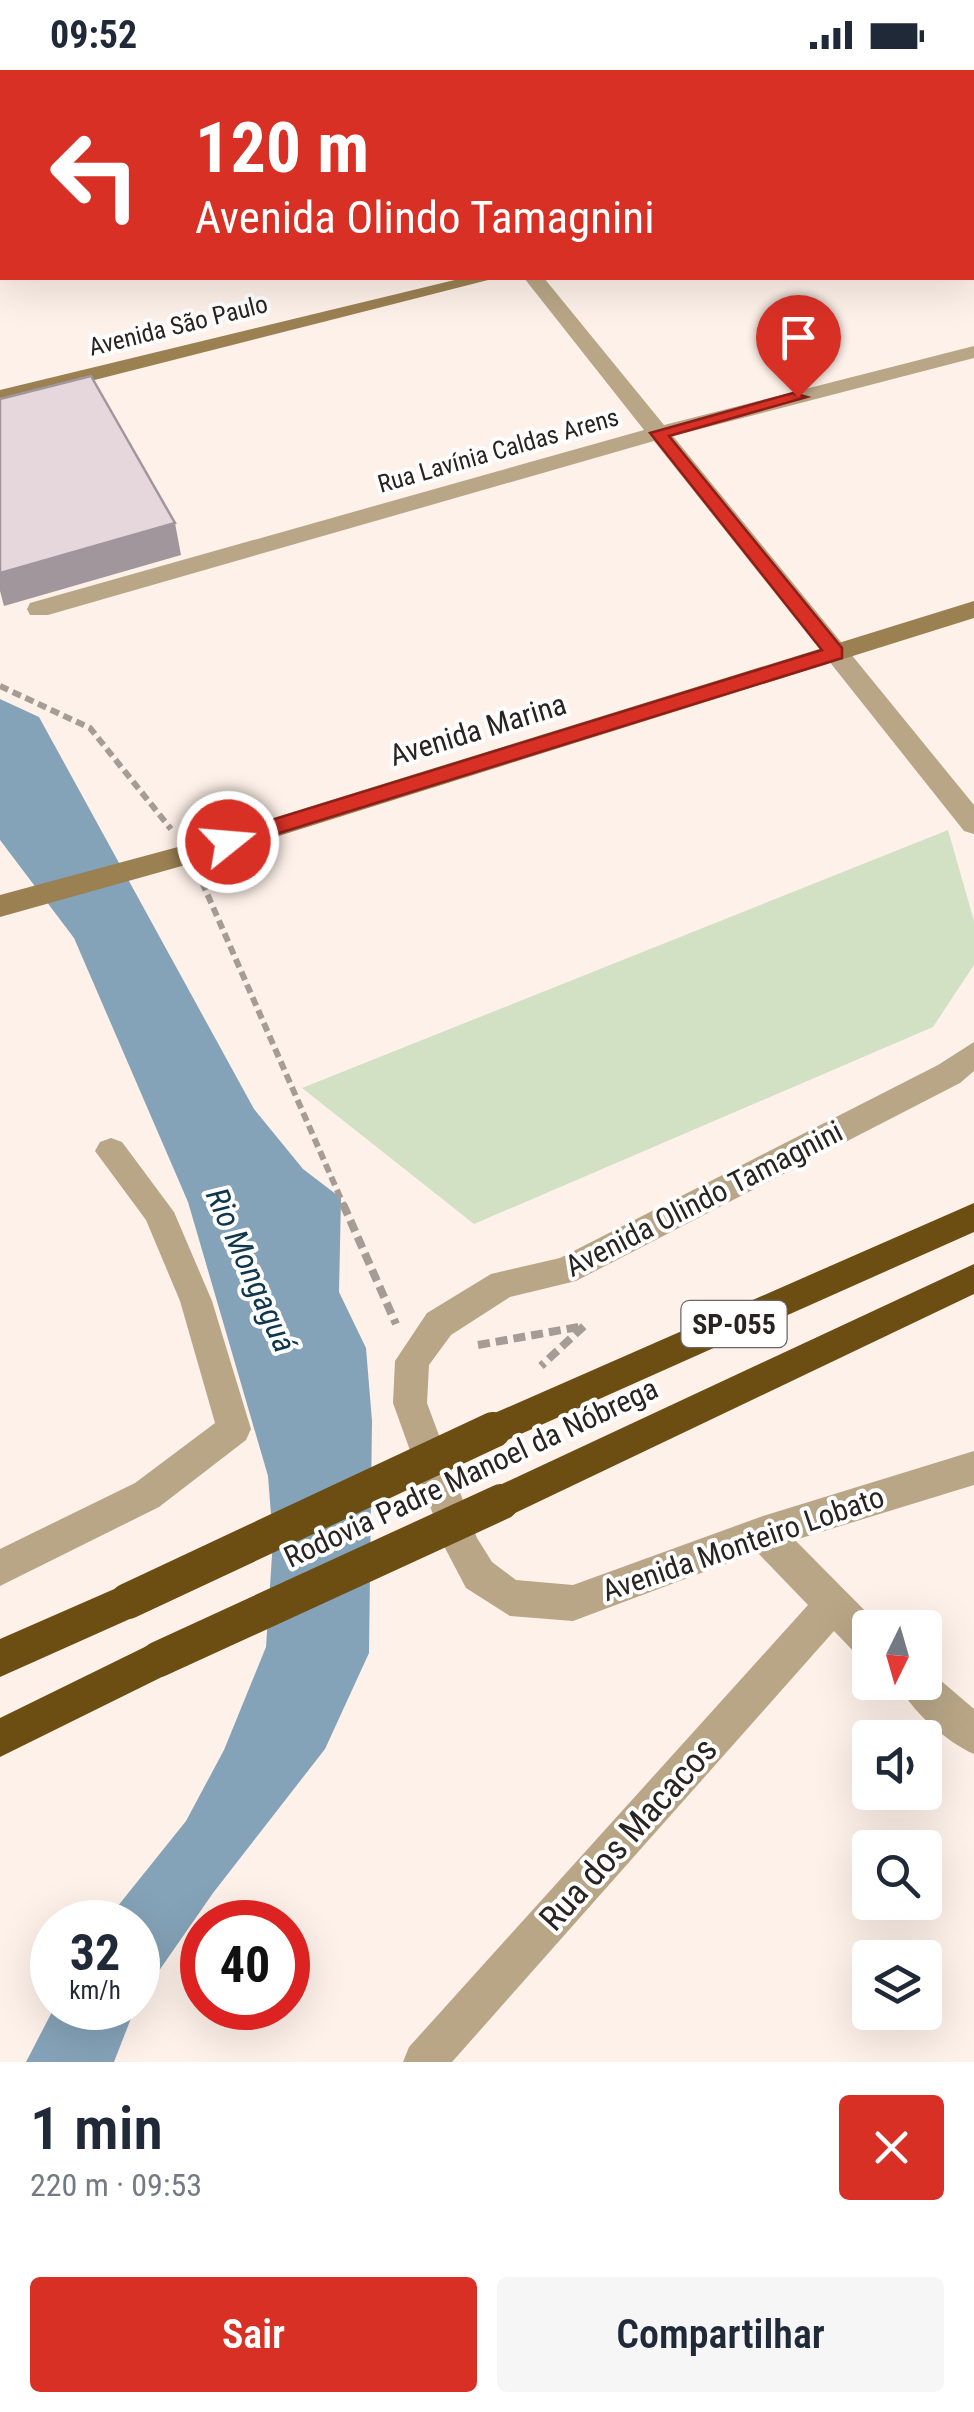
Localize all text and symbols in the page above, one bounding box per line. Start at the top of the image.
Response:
text: 09:52 [50,13,137,57]
text: 120 m [195,107,369,189]
icon: left [30,110,160,240]
text: Avenida Olindo Tamagnini [195,191,654,244]
street label: Avenida São Paulo [86,289,271,362]
pin [756,295,841,398]
icon: arrive [771,310,826,365]
street label: Rua Lavínia Caldas Arens [374,402,622,499]
street label: Avenida Marina [385,686,570,773]
position arrow [176,790,280,894]
street label: Avenida Olindo Tamagnini [559,1113,848,1284]
water label: Rio Mongaguá [198,1182,305,1359]
road number: SP-055 [682,1301,786,1347]
street label: Rodovia Padre Manoel da Nóbrega [278,1370,663,1575]
street label: Avenida Monteiro Lobato [597,1479,888,1608]
north arrow [852,1610,942,1700]
map controls [852,1610,942,2030]
button: sound [852,1720,942,1810]
street label: Rua dos Macacos [531,1730,726,1939]
button: search [852,1830,942,1920]
speed limit sign: 40 [180,1900,310,2030]
text: 32 [70,1924,120,1982]
button: layers [852,1940,942,2030]
text: km/h [69,1976,121,2005]
text: 1 min [30,2093,163,2164]
button: close [839,2095,944,2200]
text: 220 m · 09:53 [30,2166,202,2204]
button: Sair [30,2277,477,2392]
button: Compartilhar [497,2277,944,2392]

